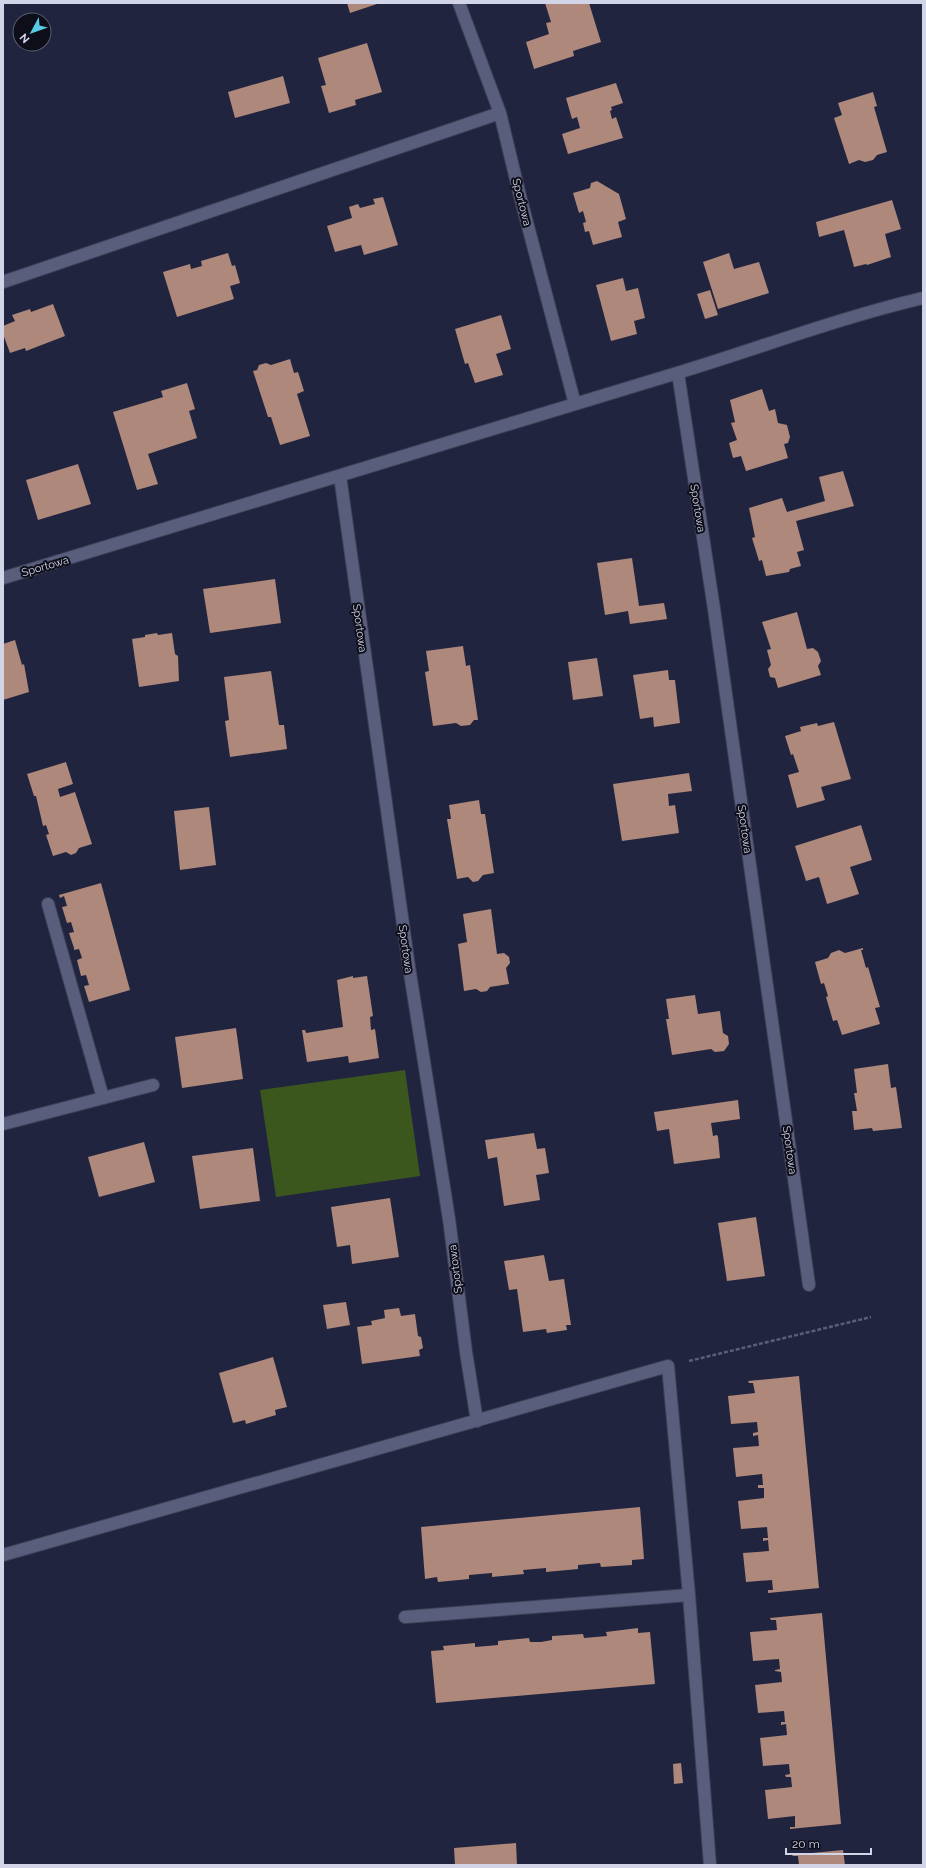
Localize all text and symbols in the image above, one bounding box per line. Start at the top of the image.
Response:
north arrow [12,12,52,52]
text: N [17,31,32,46]
street label: Sportowa [509,177,534,227]
street label: Sportowa [687,483,708,533]
street label: Sportowa [20,554,70,579]
street label: Sportowa [350,603,369,653]
street label: Sportowa [735,804,754,854]
street label: Sportowa [396,924,415,974]
street label: Sportowa [780,1125,799,1175]
street label: Sportowa [446,1244,465,1294]
scale bar [786,1830,871,1856]
text: 20 m [792,1837,820,1851]

